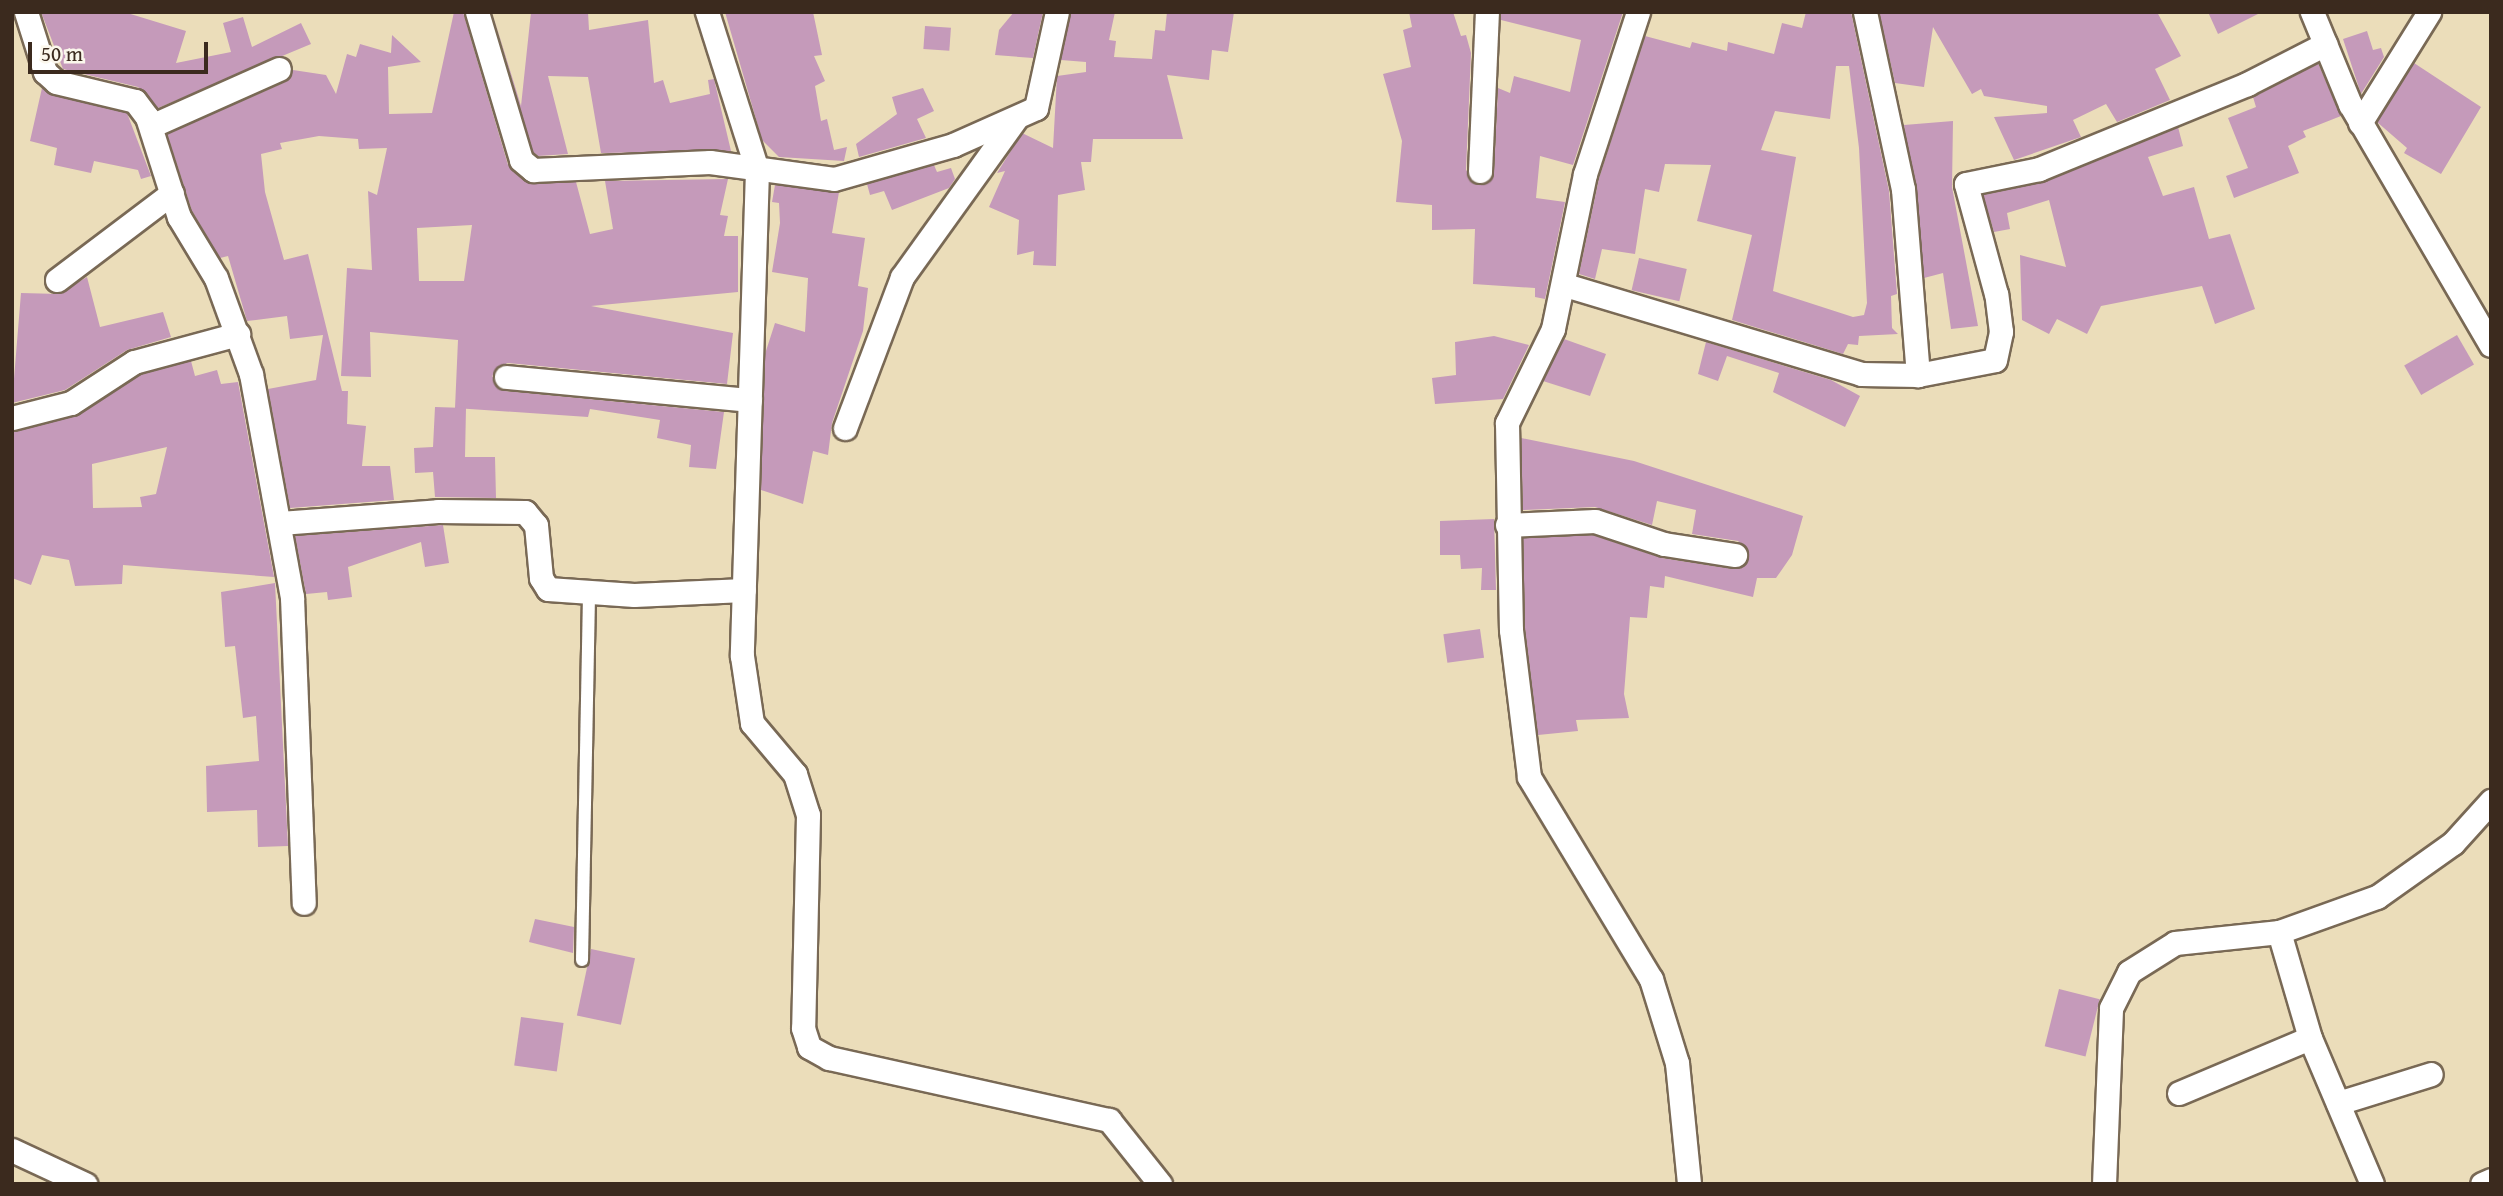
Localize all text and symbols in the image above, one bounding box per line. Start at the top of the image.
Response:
scale bar [32,28,212,72]
text: 50 m [41,38,83,69]

